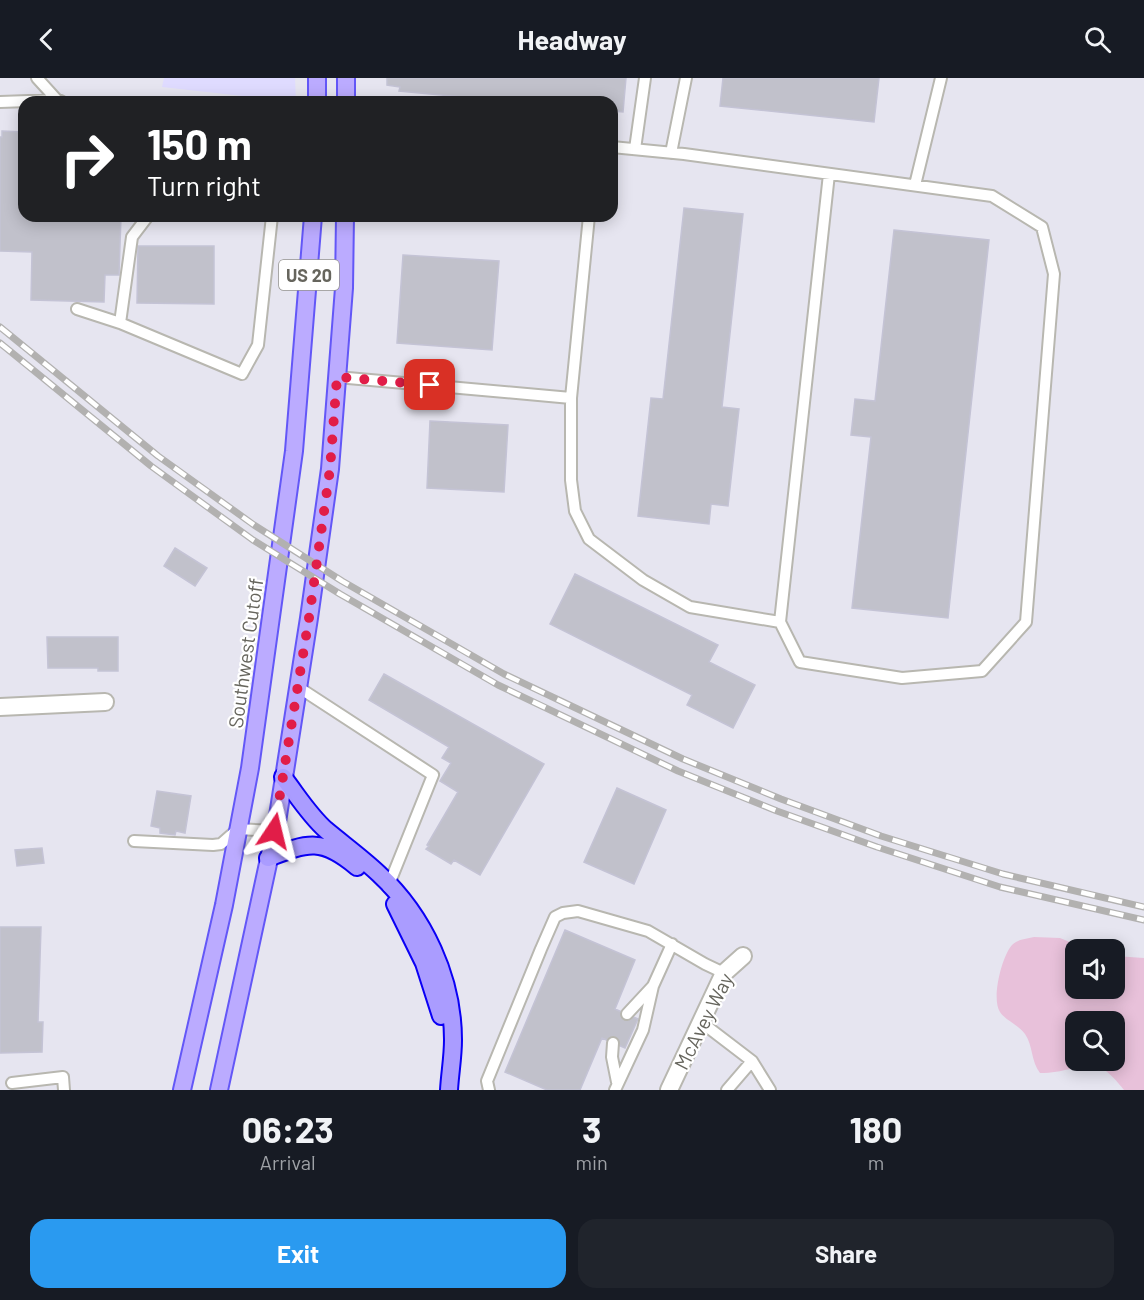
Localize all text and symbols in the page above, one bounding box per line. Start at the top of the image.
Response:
icon: back [30,23,63,56]
text: Headway [518,23,627,55]
icon: search [1081,23,1114,56]
text: 150 m [147,118,252,168]
icon: right [48,120,126,198]
text: Turn right [147,169,261,201]
road number: US 20 [279,260,339,290]
pin [404,359,455,410]
icon: arrive [413,368,446,401]
street label: Southwest Cutoff [223,576,267,730]
position arrow [242,799,306,863]
map controls [1065,939,1125,1071]
button: sound [1065,939,1125,999]
street label: McAvey Way [668,969,738,1073]
button: search [1065,1011,1125,1071]
text: 06:23 [242,1107,334,1150]
text: 3 [582,1107,601,1150]
text: 180 [850,1107,902,1150]
text: Arrival [260,1150,316,1174]
text: min [575,1150,608,1174]
text: m [868,1150,884,1174]
button: Exit [30,1219,566,1288]
button: Share [578,1219,1114,1288]

